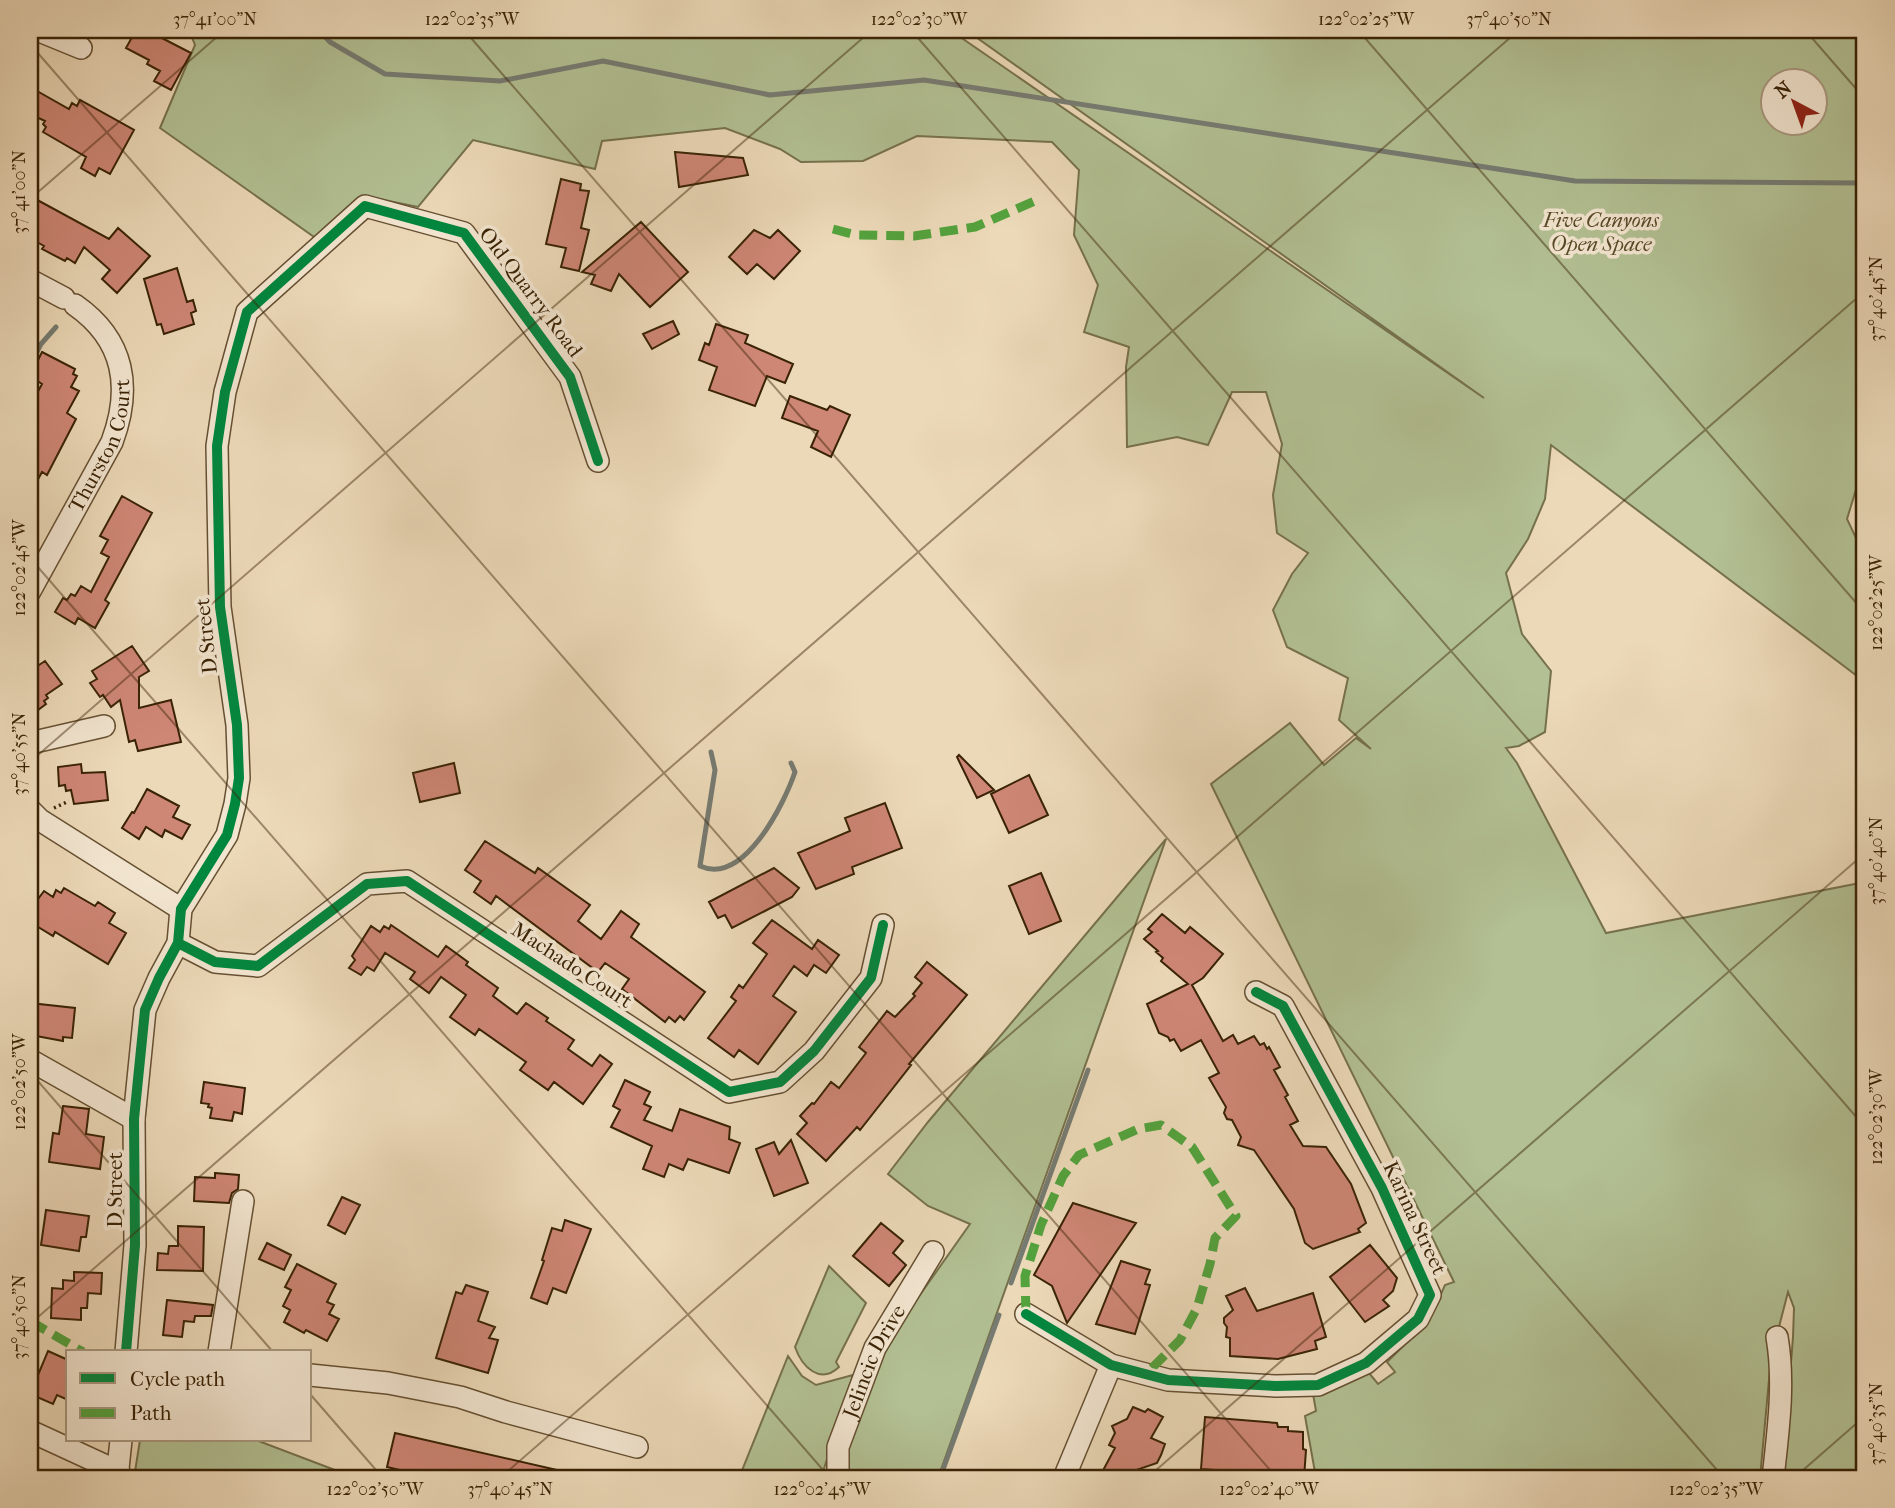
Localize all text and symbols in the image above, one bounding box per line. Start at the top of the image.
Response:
text: 37°41'00"N [173,9,257,30]
text: 122°02'35"W [425,9,521,30]
text: 122°02'30"W [871,9,969,30]
text: 122°02'25"W [1318,9,1415,30]
text: 37°40'50"N [1466,9,1552,30]
north arrow [1758,66,1828,136]
text: N [1771,77,1797,103]
text: 37°41'00"N [9,150,30,234]
park label: Five Canyons Open Space [1542,208,1659,256]
street label: Old Quarry Road [474,222,588,362]
text: 37°40'45"N [1866,256,1887,342]
street label: Thurston Court [64,378,134,516]
text: 122°02'45"W [9,518,30,617]
text: 122°02'25"W [1866,554,1887,651]
street label: D Street [190,596,222,675]
text: 37°40'55"N [9,712,30,796]
text: 37°40'40"N [1866,817,1887,905]
street label: Machado Court [507,917,637,1013]
text: 122°02'50"W [9,1032,30,1130]
text: 122°02'30"W [1866,1067,1887,1165]
street label: D Street [103,1152,127,1228]
street label: Karina Street [1378,1158,1452,1279]
text: 37°40'50"N [9,1274,30,1360]
street label: Jelincic Drive [837,1300,910,1423]
legend [66,1350,312,1442]
text: Cycle path [130,1367,225,1391]
text: 37°40'35"N [1866,1382,1887,1465]
text: Path [130,1401,172,1425]
text: 122°02'50"W [327,1479,425,1500]
text: 37°40'45"N [467,1479,553,1500]
text: 122°02'45"W [773,1479,872,1500]
text: 122°02'40"W [1219,1479,1320,1500]
text: 122°02'35"W [1669,1479,1765,1500]

